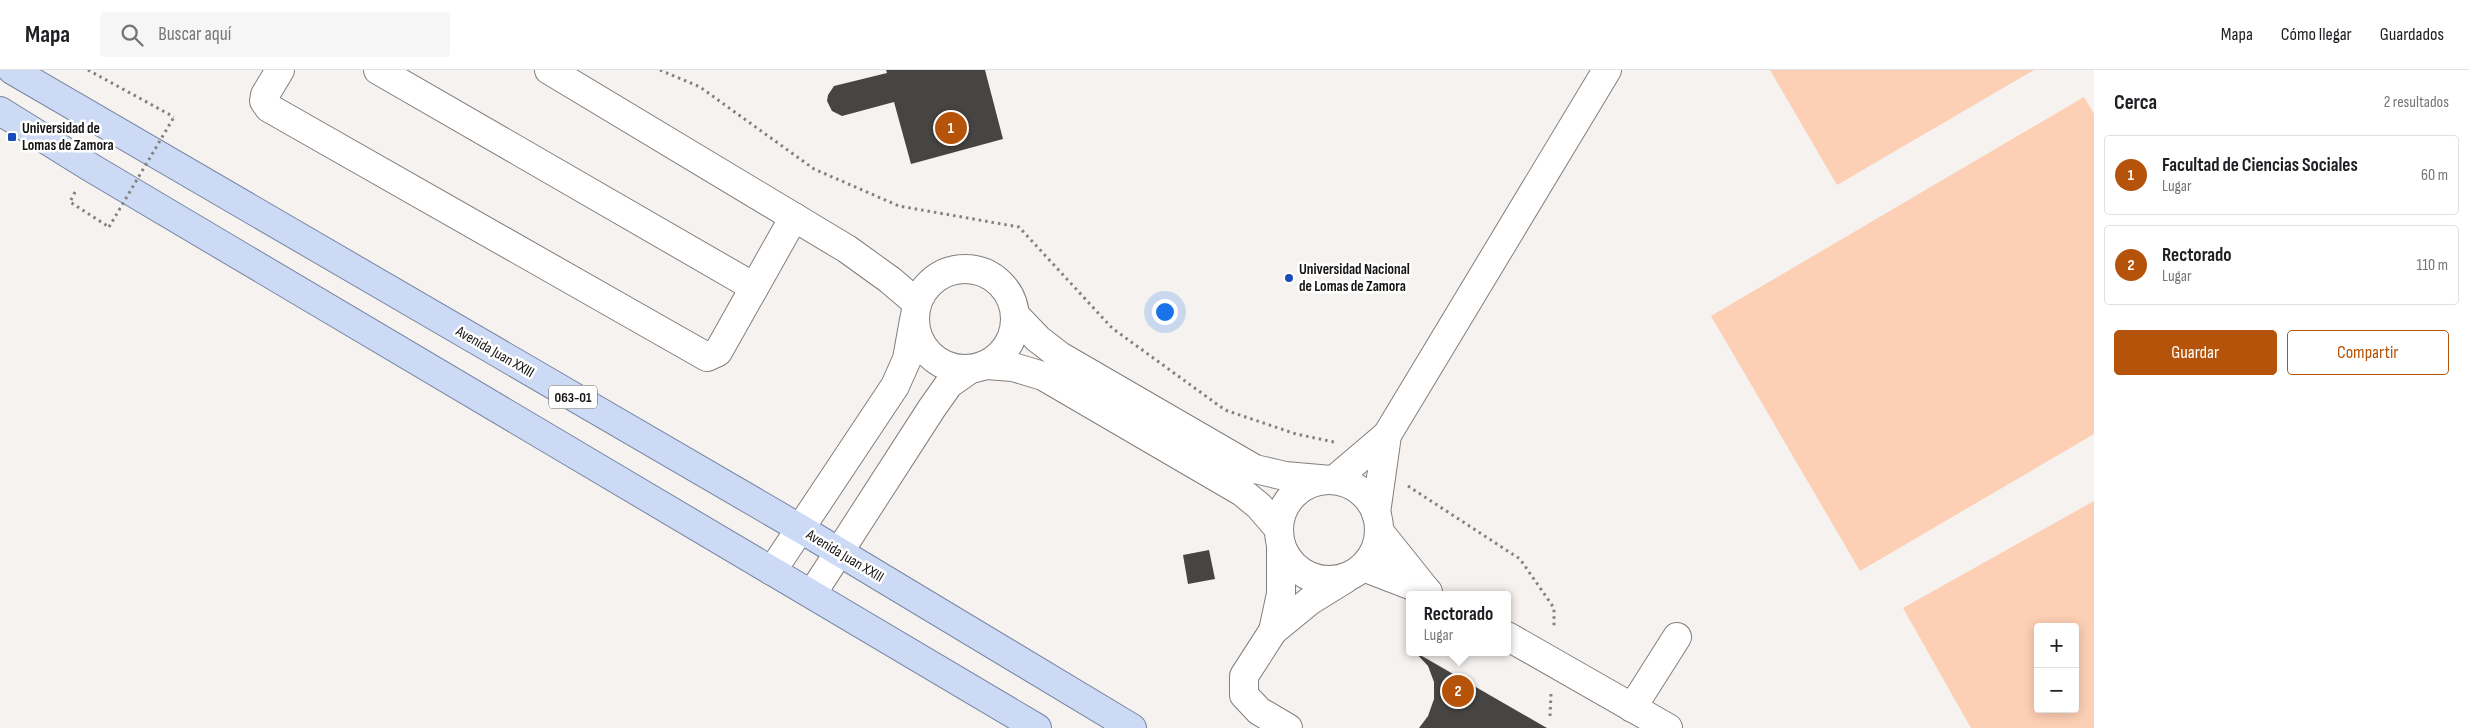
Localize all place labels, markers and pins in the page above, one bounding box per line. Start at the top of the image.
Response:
pin: 1 [935,109,967,147]
place label: Universidad de Lomas de Zamora [22,119,114,155]
marker: Universidad de Lomas de Zamora [6,131,18,143]
place label: Universidad Nacional de Lomas de Zamora [1299,260,1410,296]
marker: Universidad Nacional de Lomas de Zamora [1283,272,1295,284]
pin: 2 [1442,672,1474,710]

